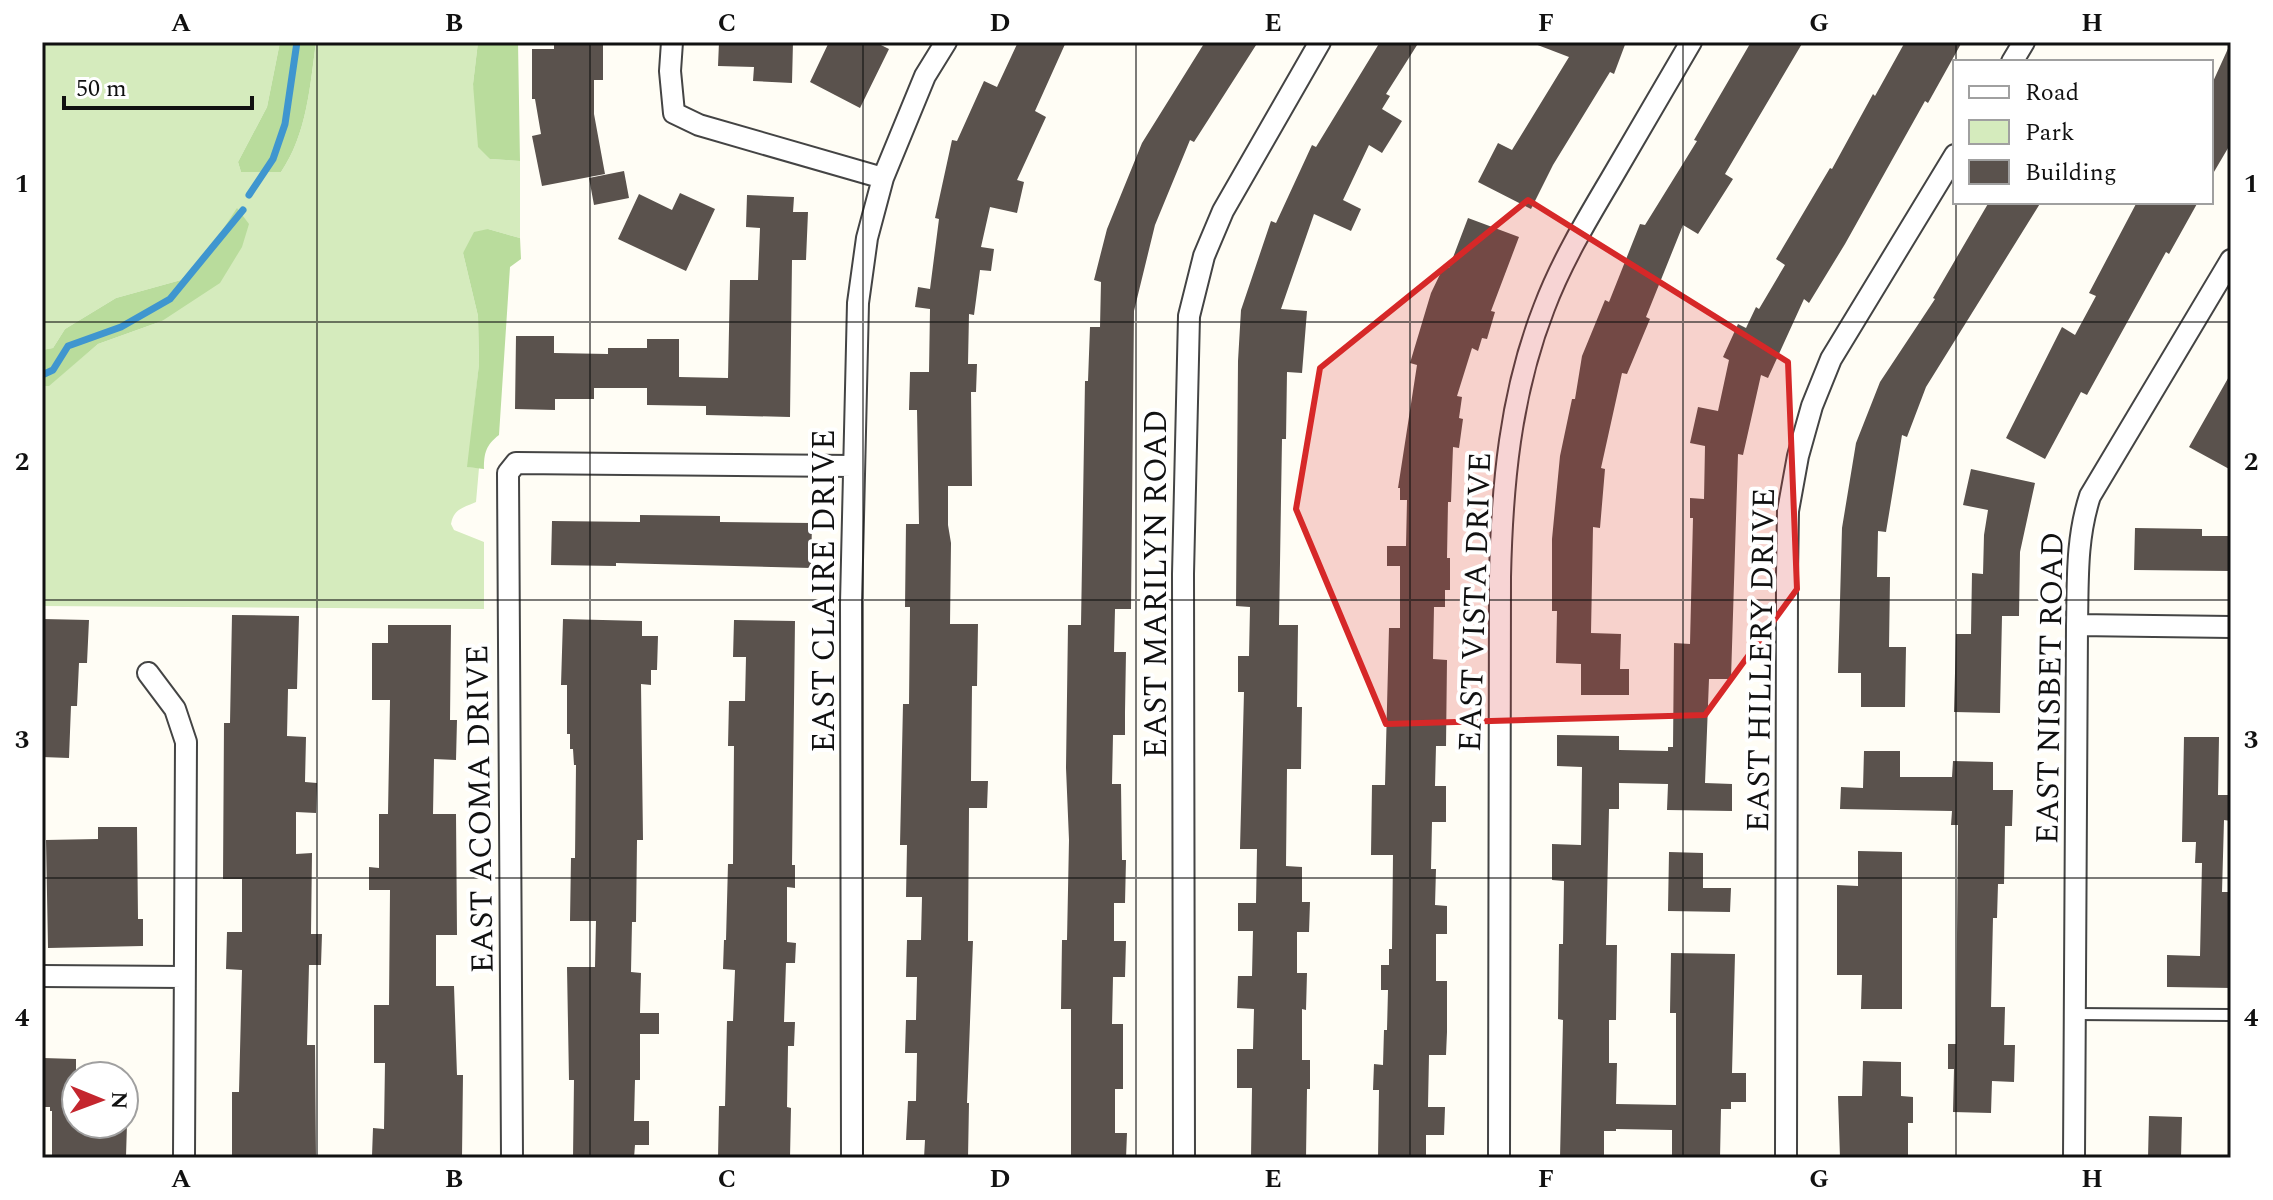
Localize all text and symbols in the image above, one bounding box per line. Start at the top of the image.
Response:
text: A [171,3,191,43]
text: B [445,3,463,43]
text: C [718,3,736,43]
text: D [990,3,1010,43]
text: E [1264,3,1282,43]
text: F [1538,3,1554,43]
text: G [1809,3,1829,43]
text: H [2081,3,2103,43]
scale bar [64,60,252,110]
legend [1953,60,2213,204]
text: 50 m [76,71,127,107]
text: Road [2025,75,2079,111]
text: Park [2025,115,2075,151]
text: Building [2025,155,2117,191]
text: 1 [15,164,29,204]
text: 1 [2244,164,2258,204]
street label: EAST MARILYN ROAD [1132,409,1181,759]
street label: EAST CLAIRE DRIVE [800,429,849,753]
text: 2 [15,442,29,482]
text: 2 [2244,442,2258,482]
street label: EAST VISTA DRIVE [1446,451,1505,753]
street label: EAST HILLERY DRIVE [1734,487,1789,833]
street label: EAST NISBET ROAD [2023,531,2078,845]
street label: EAST ACOMA DRIVE [453,644,508,974]
text: 3 [15,720,29,760]
text: 3 [2244,720,2258,760]
text: 4 [15,998,30,1038]
text: 4 [2244,998,2259,1038]
north arrow [60,1060,140,1140]
text: N [102,1091,135,1110]
text: A [171,1159,191,1199]
text: B [445,1159,463,1199]
text: C [718,1159,736,1199]
text: D [990,1159,1010,1199]
text: E [1264,1159,1282,1199]
text: F [1538,1159,1554,1199]
text: G [1809,1159,1829,1199]
text: H [2081,1159,2103,1199]

